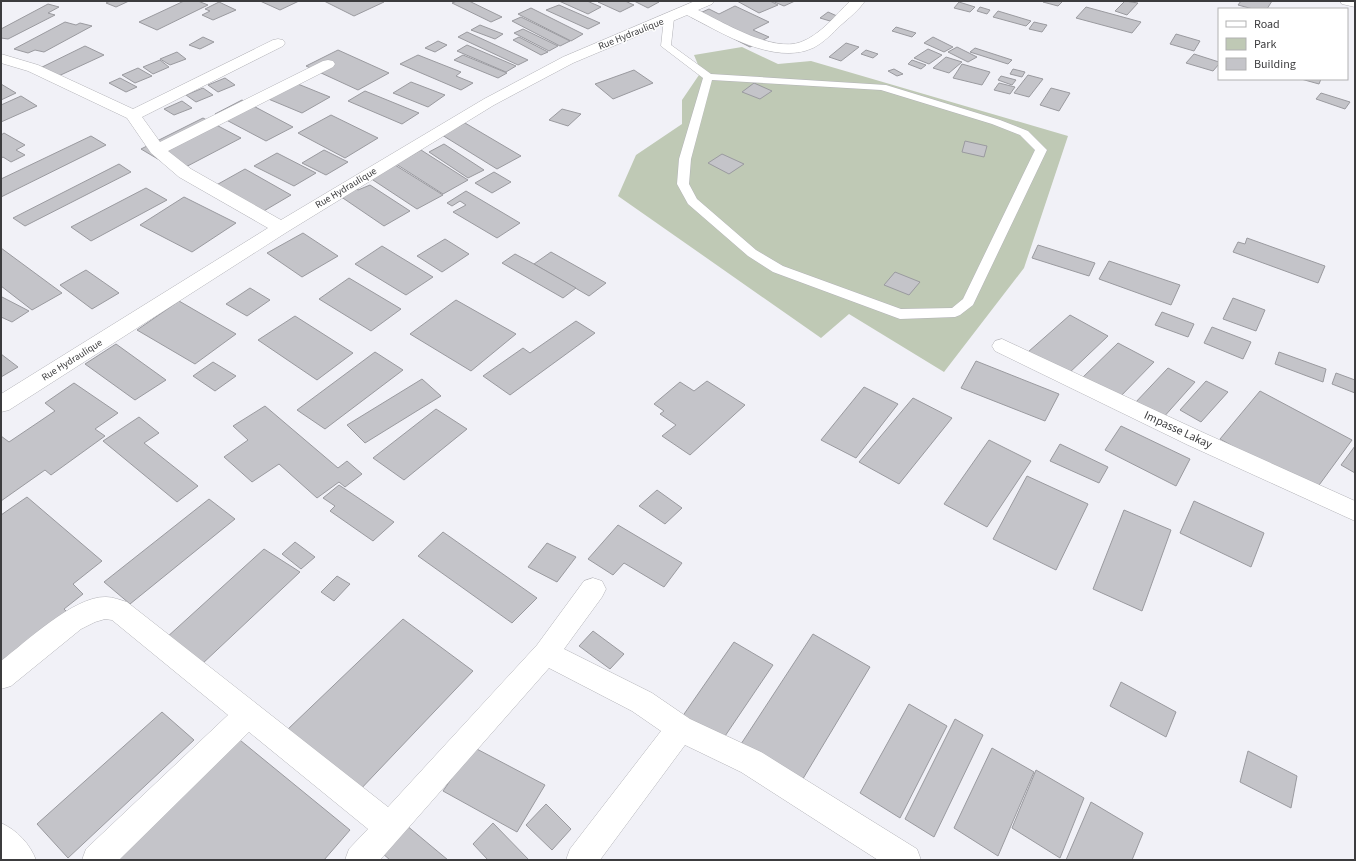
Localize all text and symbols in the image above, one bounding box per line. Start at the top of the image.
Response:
legend [1218,8,1348,80]
street label: Rue Hydraulique [596,14,666,54]
text: Road [1254,16,1280,33]
text: Park [1254,36,1276,53]
text: Building [1254,56,1296,73]
street label: Rue Hydraulique [313,164,379,212]
street label: Rue Hydraulique [39,336,105,384]
street label: Impasse Lakay [1141,407,1215,453]

